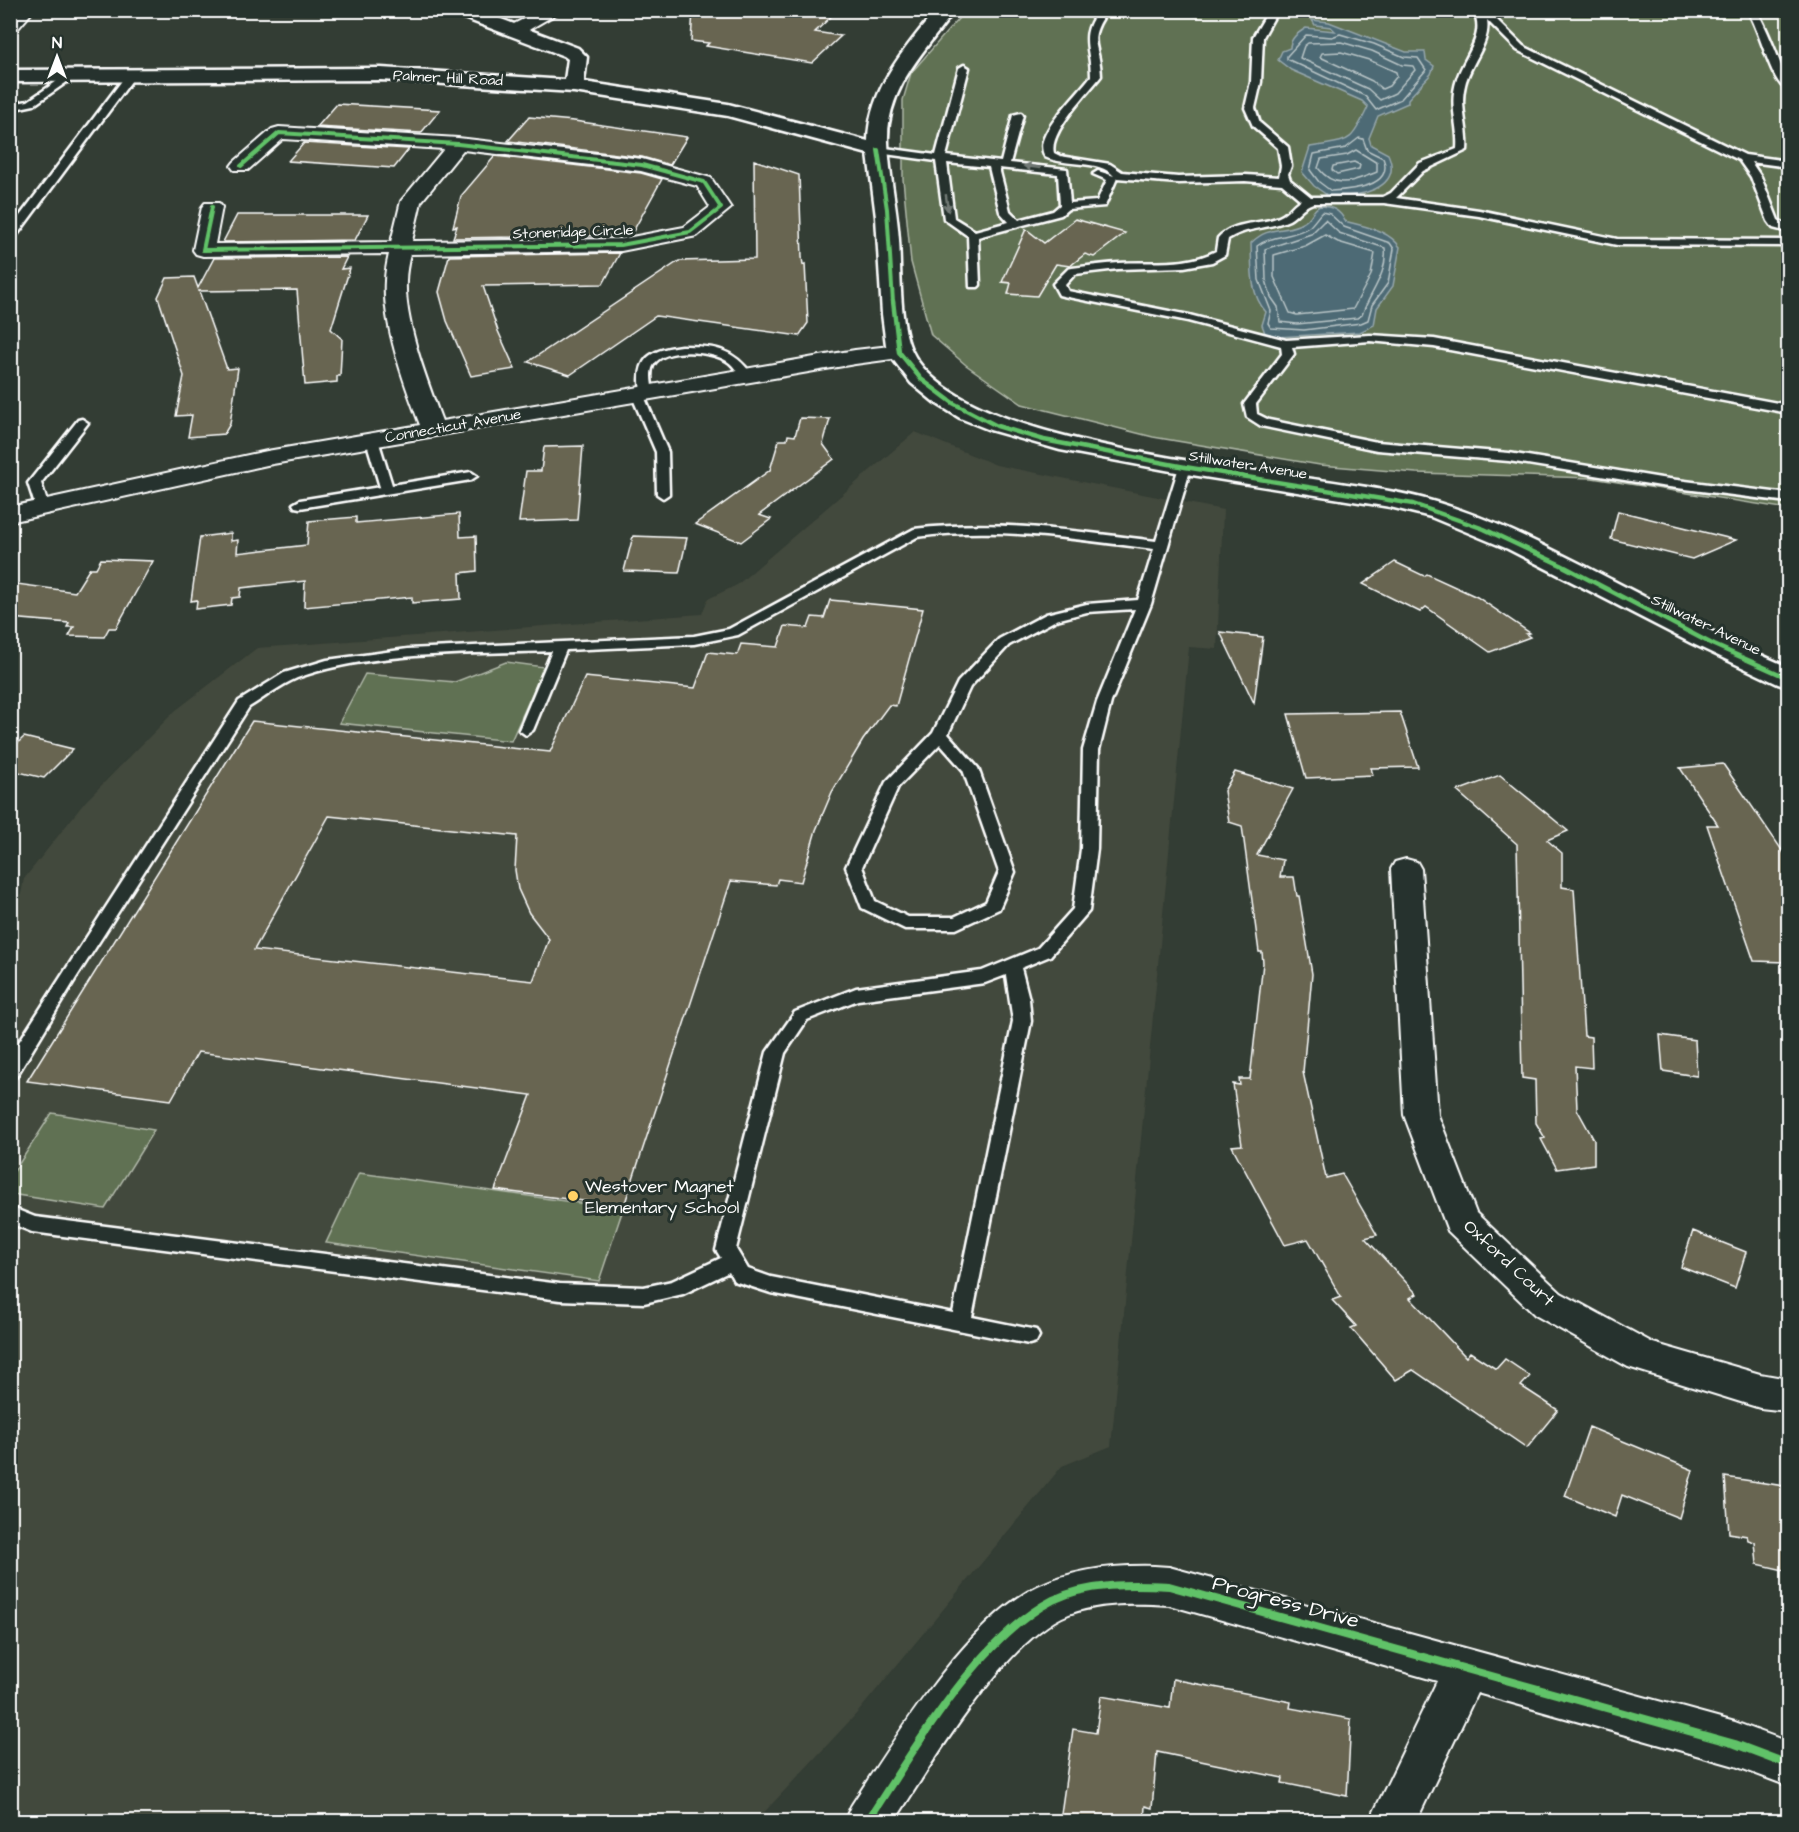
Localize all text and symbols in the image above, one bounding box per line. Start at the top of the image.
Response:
north arrow [27,27,87,87]
text: N [52,32,62,54]
street label: Palmer Hill Road [392,65,504,91]
one-way arrow [1022,163,1041,172]
one-way arrow [942,193,951,212]
street label: Stoneridge Circle [512,219,634,246]
street label: Connecticut Avenue [383,404,523,448]
street label: Stillwater Avenue [1187,445,1309,485]
street label: Stillwater Avenue [1648,589,1764,661]
place label: Westover Magnet Elementary School [585,1174,740,1221]
marker: Westover Magnet Elementary School [566,1189,580,1203]
street label: Oxford Court [1458,1214,1561,1313]
street label: Progress Drive [1209,1568,1363,1637]

